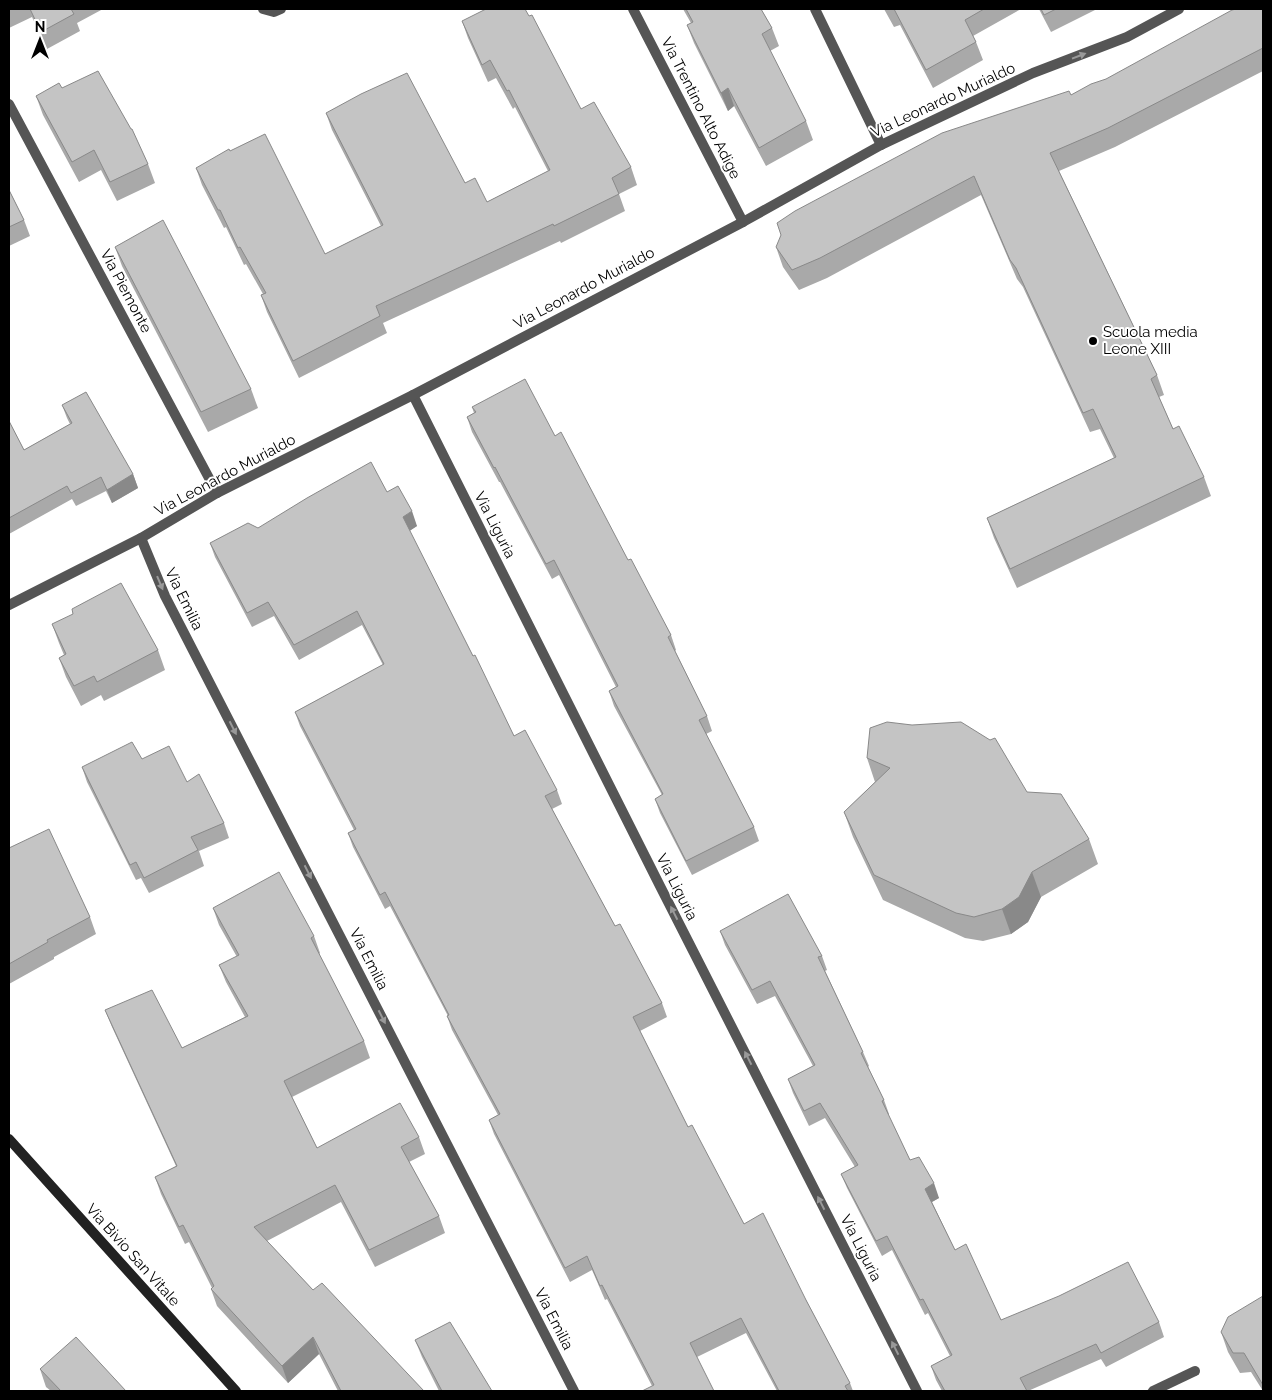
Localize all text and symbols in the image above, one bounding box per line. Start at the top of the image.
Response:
north arrow [15,15,65,65]
text: N [35,19,45,35]
street label: Via Trentino Alto Adige [657,34,745,182]
one-way arrow [1072,52,1087,60]
street label: Via Leonardo Murialdo [868,59,1018,141]
street label: Via Leonardo Murialdo [510,243,658,333]
street label: Via Piemonte [96,246,156,336]
place label: Scuola media Leone XIII [1103,323,1198,358]
marker: Scuola media Leone XIII [1087,335,1099,347]
street label: Via Leonardo Murialdo [151,430,299,520]
street label: Via Liguria [471,489,519,561]
street label: Via Emilia [161,565,207,633]
one-way arrow [156,576,164,590]
one-way arrow [229,721,237,735]
street label: Via Liguria [653,851,701,923]
one-way arrow [304,865,312,880]
one-way arrow [670,906,678,921]
street label: Via Emilia [346,925,392,993]
one-way arrow [378,1010,386,1024]
one-way arrow [744,1051,752,1065]
one-way arrow [817,1196,825,1210]
street label: Via Bivio San Vitale [82,1200,184,1310]
street label: Via Liguria [837,1212,885,1284]
street label: Via Emilia [531,1285,577,1353]
one-way arrow [891,1341,899,1355]

